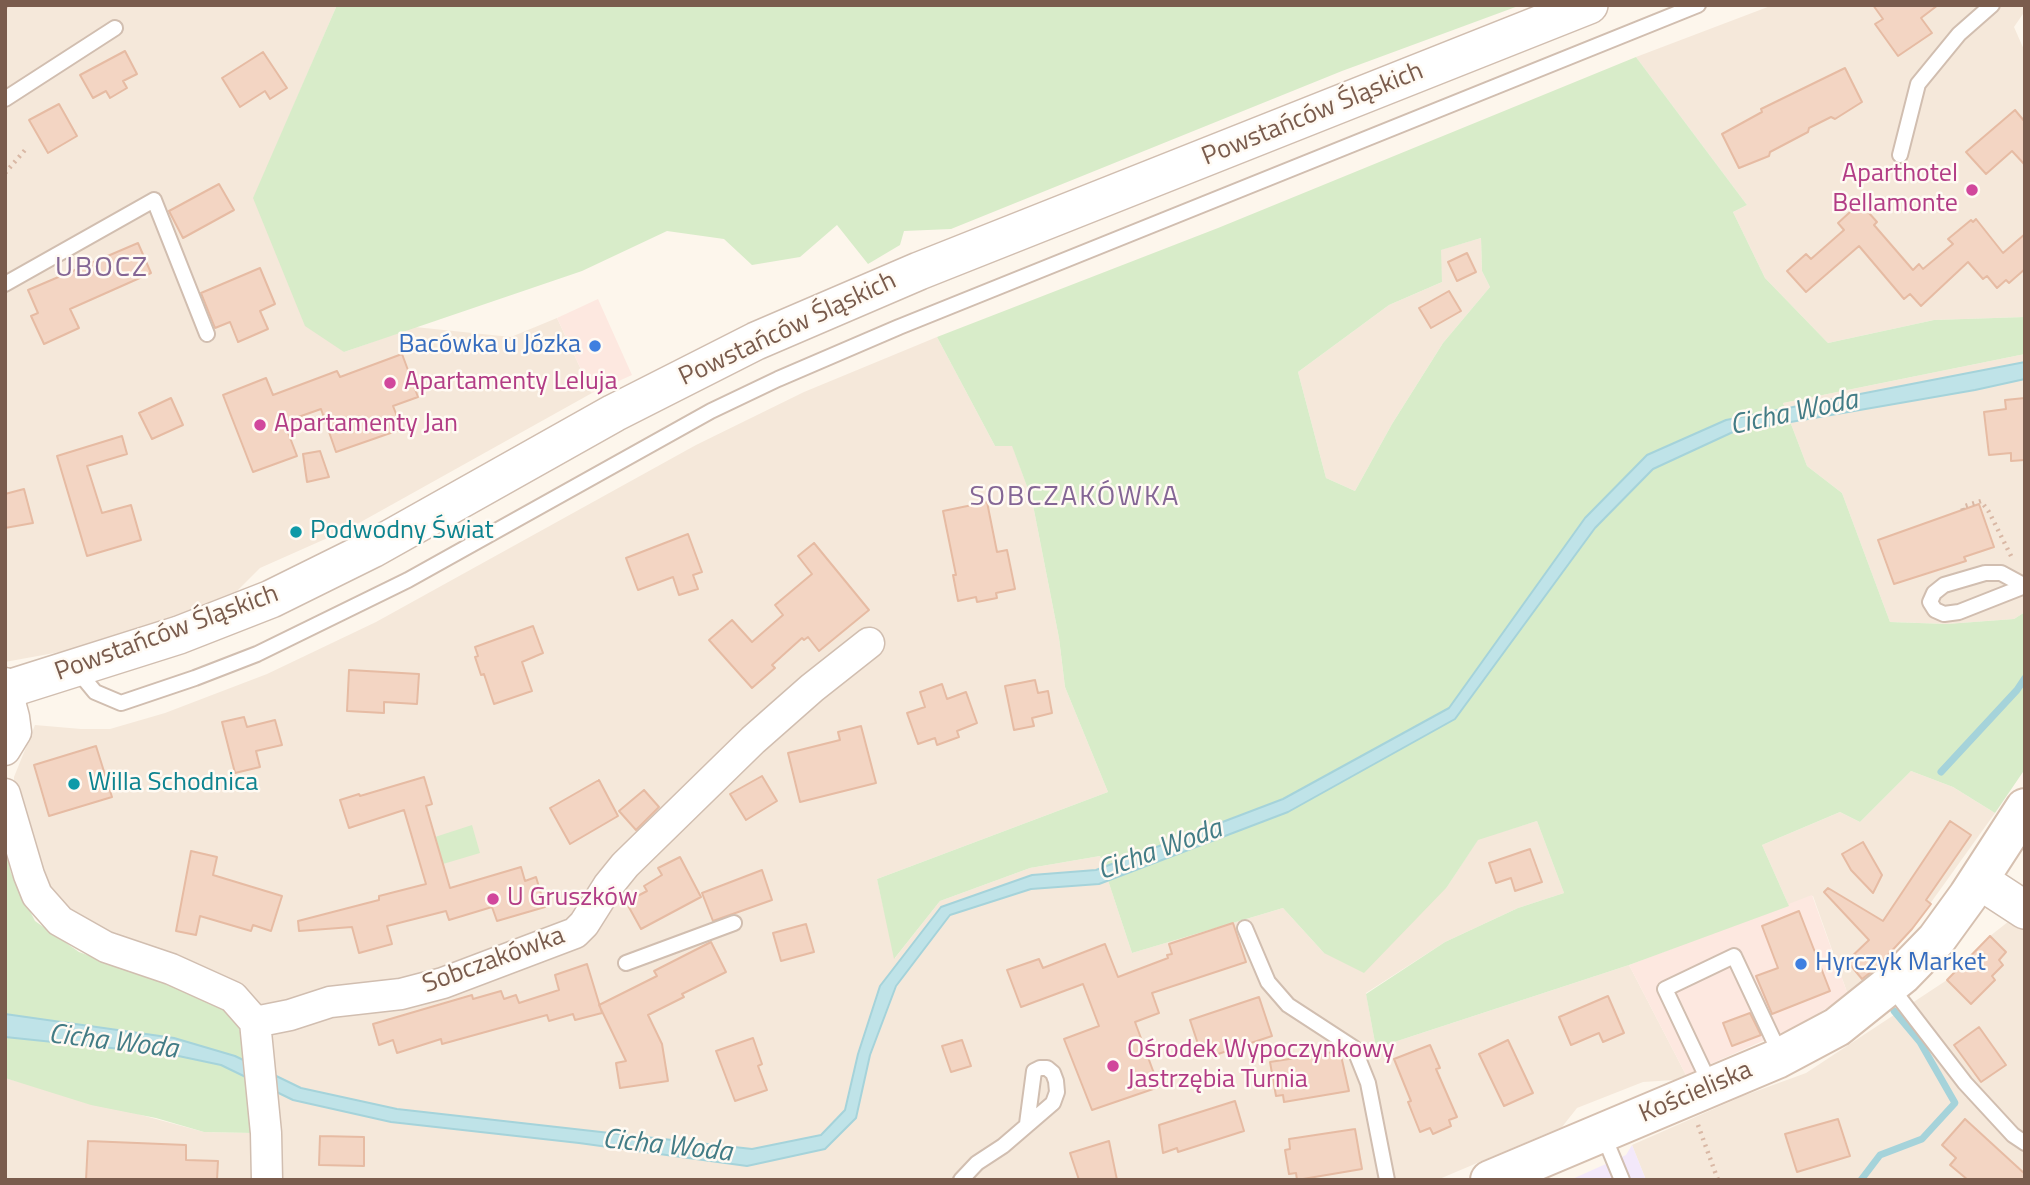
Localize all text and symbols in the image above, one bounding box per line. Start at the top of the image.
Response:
street label: Powstańców Śląskich [1198,56,1428,174]
place label: Aparthotel Bellamonte [1832,159,1958,220]
marker: Aparthotel Bellamonte [1964,182,1980,198]
district label: UBOCZ [56,252,148,286]
street label: Powstańców Śląskich [675,266,901,394]
place label: Bacówka u Józka [398,330,581,362]
marker: Bacówka u Józka [587,338,603,354]
place label: Apartamenty Leluja [404,367,618,399]
marker: Apartamenty Leluja [382,375,398,391]
water label: Cicha Woda [1727,384,1861,444]
place label: Apartamenty Jan [274,409,458,441]
marker: Apartamenty Jan [252,417,268,433]
district label: SOBCZAKÓWKA [971,481,1179,515]
place label: Podwodny Świat [310,516,494,548]
marker: Podwodny Świat [288,524,304,540]
street label: Powstańców Śląskich [51,579,283,689]
place label: Willa Schodnica [88,768,258,800]
marker: Willa Schodnica [66,776,82,792]
water label: Cicha Woda [1093,813,1227,889]
place label: U Gruszków [507,883,638,915]
marker: U Gruszków [485,891,501,907]
street label: Sobczakówka [419,921,569,1001]
place label: Hyrczyk Market [1815,948,1986,980]
marker: Hyrczyk Market [1793,956,1809,972]
water label: Cicha Woda [47,1018,179,1068]
place label: Ośrodek Wypoczynkowy Jastrzębia Turnia [1127,1035,1395,1096]
street label: Kościeliska [1635,1055,1757,1131]
marker: Ośrodek Wypoczynkowy Jastrzębia Turnia [1105,1058,1121,1074]
water label: Cicha Woda [601,1124,733,1170]

